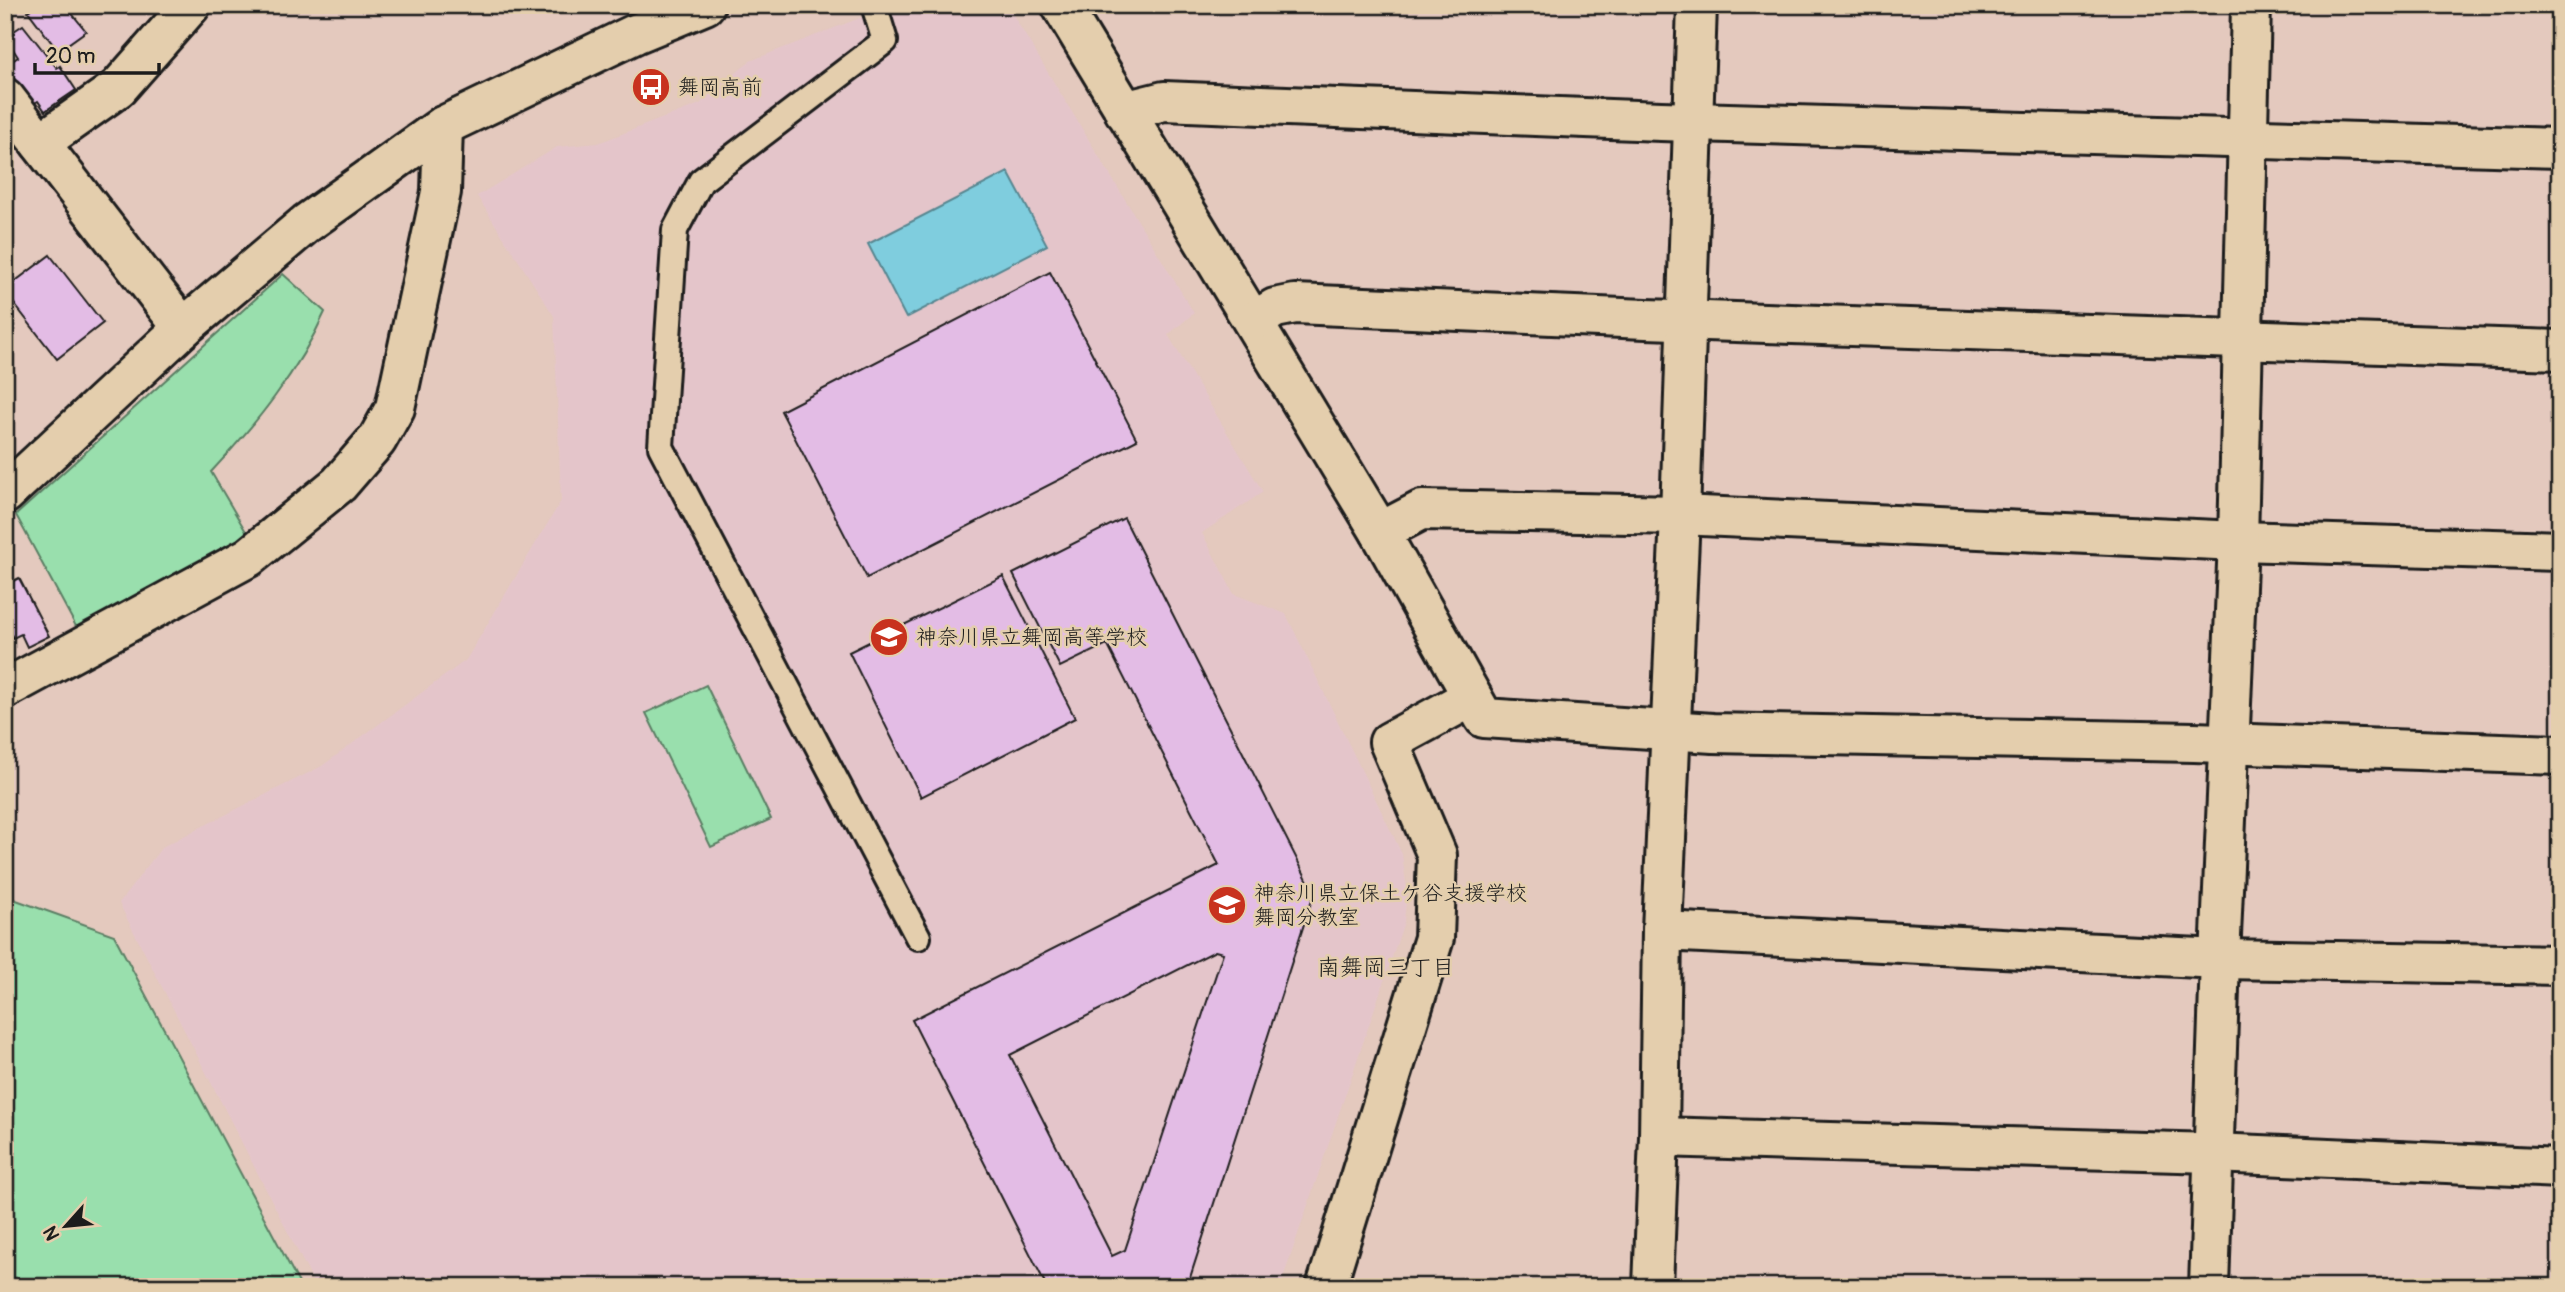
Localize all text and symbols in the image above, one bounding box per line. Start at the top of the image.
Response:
scale bar [35,32,159,76]
text: 20 m [46,43,95,70]
bus stop icon: 舞岡高前 [630,66,672,108]
place label: 舞岡高前 [678,74,762,101]
school or university icon: 神奈川県立舞岡高等学校 [868,616,910,658]
place label: 神奈川県立舞岡高等学校 [916,624,1147,651]
place label: 神奈川県立保土ケ谷支援学校 舞岡分教室 [1254,880,1527,931]
school or university icon: 神奈川県立保土ケ谷支援学校 舞岡分教室 [1206,884,1248,926]
district label: 南舞岡三丁目 [1317,953,1455,982]
north arrow [32,1190,102,1260]
text: N [38,1222,65,1244]

